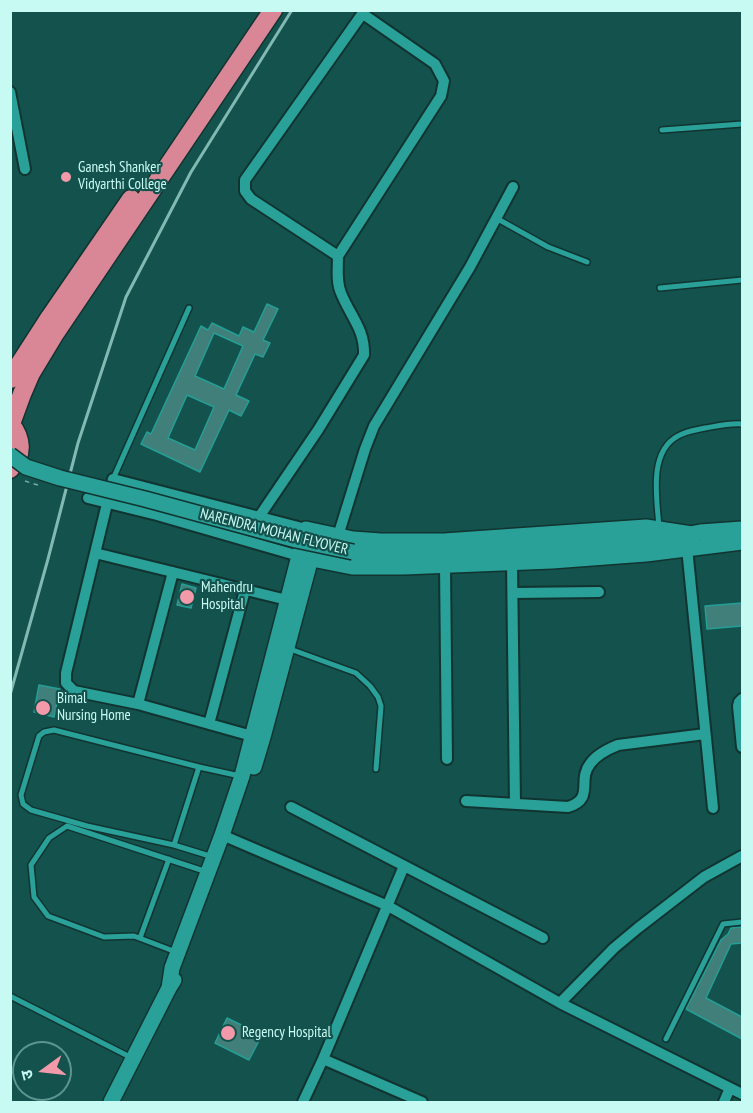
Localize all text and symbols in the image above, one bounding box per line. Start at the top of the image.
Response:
place label: Ganesh Shanker Vidyarthi College [78,159,167,194]
marker: Ganesh Shanker Vidyarthi College [59,170,73,184]
street label: NARENDRA MOHAN FLYOVER [198,505,350,559]
place label: Mahendru Hospital [201,579,253,614]
marker: Mahendru Hospital [178,588,196,606]
place label: Bimal Nursing Home [57,690,131,725]
marker: Bimal Nursing Home [34,699,52,717]
marker: Regency Hospital [219,1024,237,1042]
place label: Regency Hospital [242,1024,331,1042]
north arrow [12,1041,72,1101]
text: उ [16,1068,37,1082]

